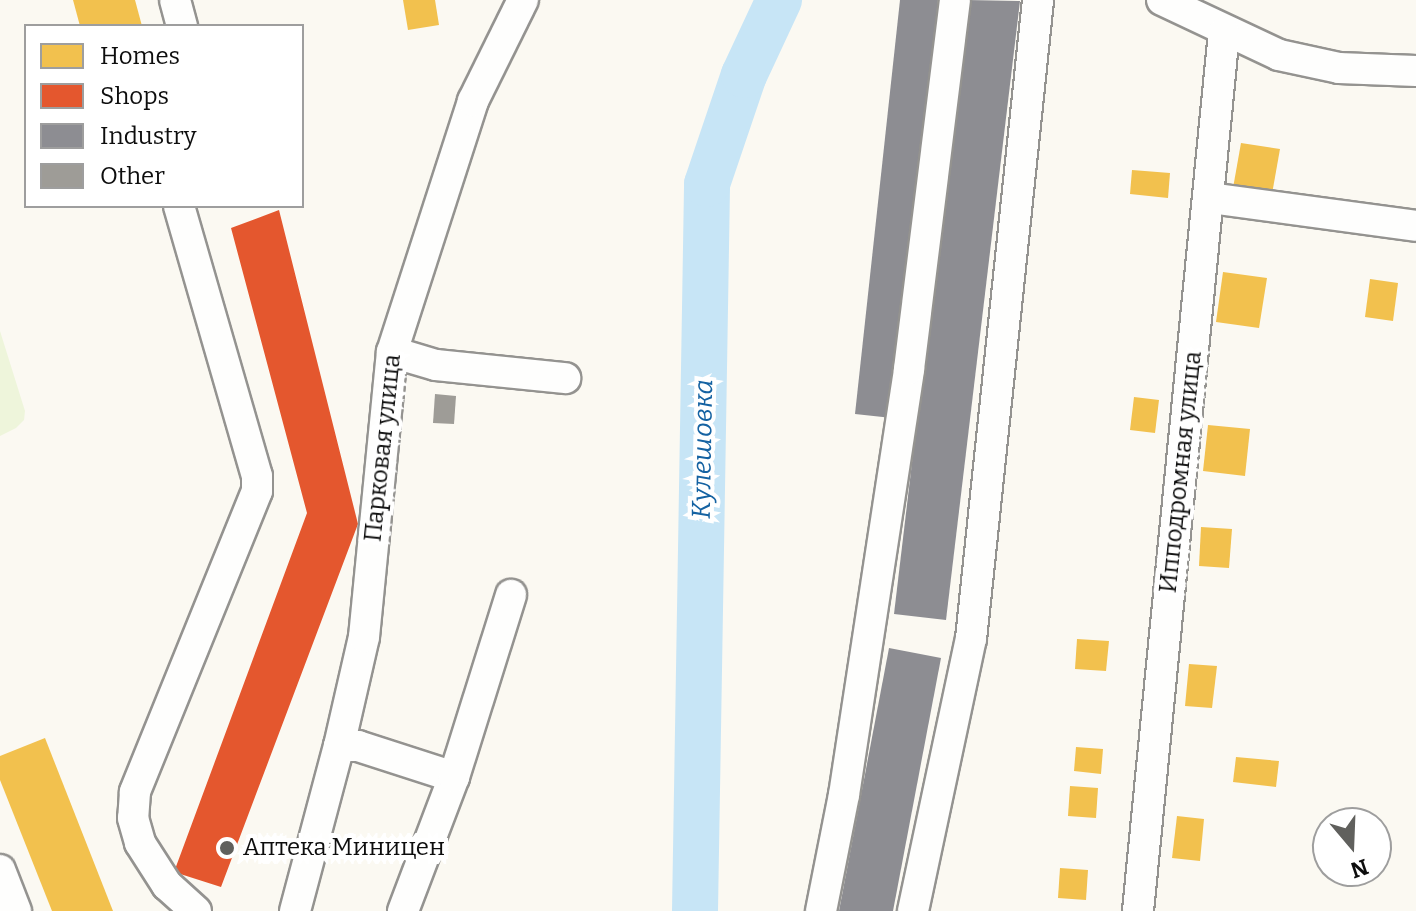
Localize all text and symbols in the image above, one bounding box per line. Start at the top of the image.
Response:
legend [24,24,304,208]
text: Homes [100,42,180,70]
text: Shops [100,82,169,110]
text: Industry [100,122,197,150]
text: Other [100,162,165,190]
street label: Ипподромная улица [1154,350,1208,594]
street label: Парковая улица [359,353,407,543]
water label: Кулешовка [686,379,720,519]
north arrow [1312,807,1392,887]
place label: Аптека Миницен [243,834,445,862]
marker: Аптека Миницен [218,839,236,857]
text: N [1347,853,1372,884]

